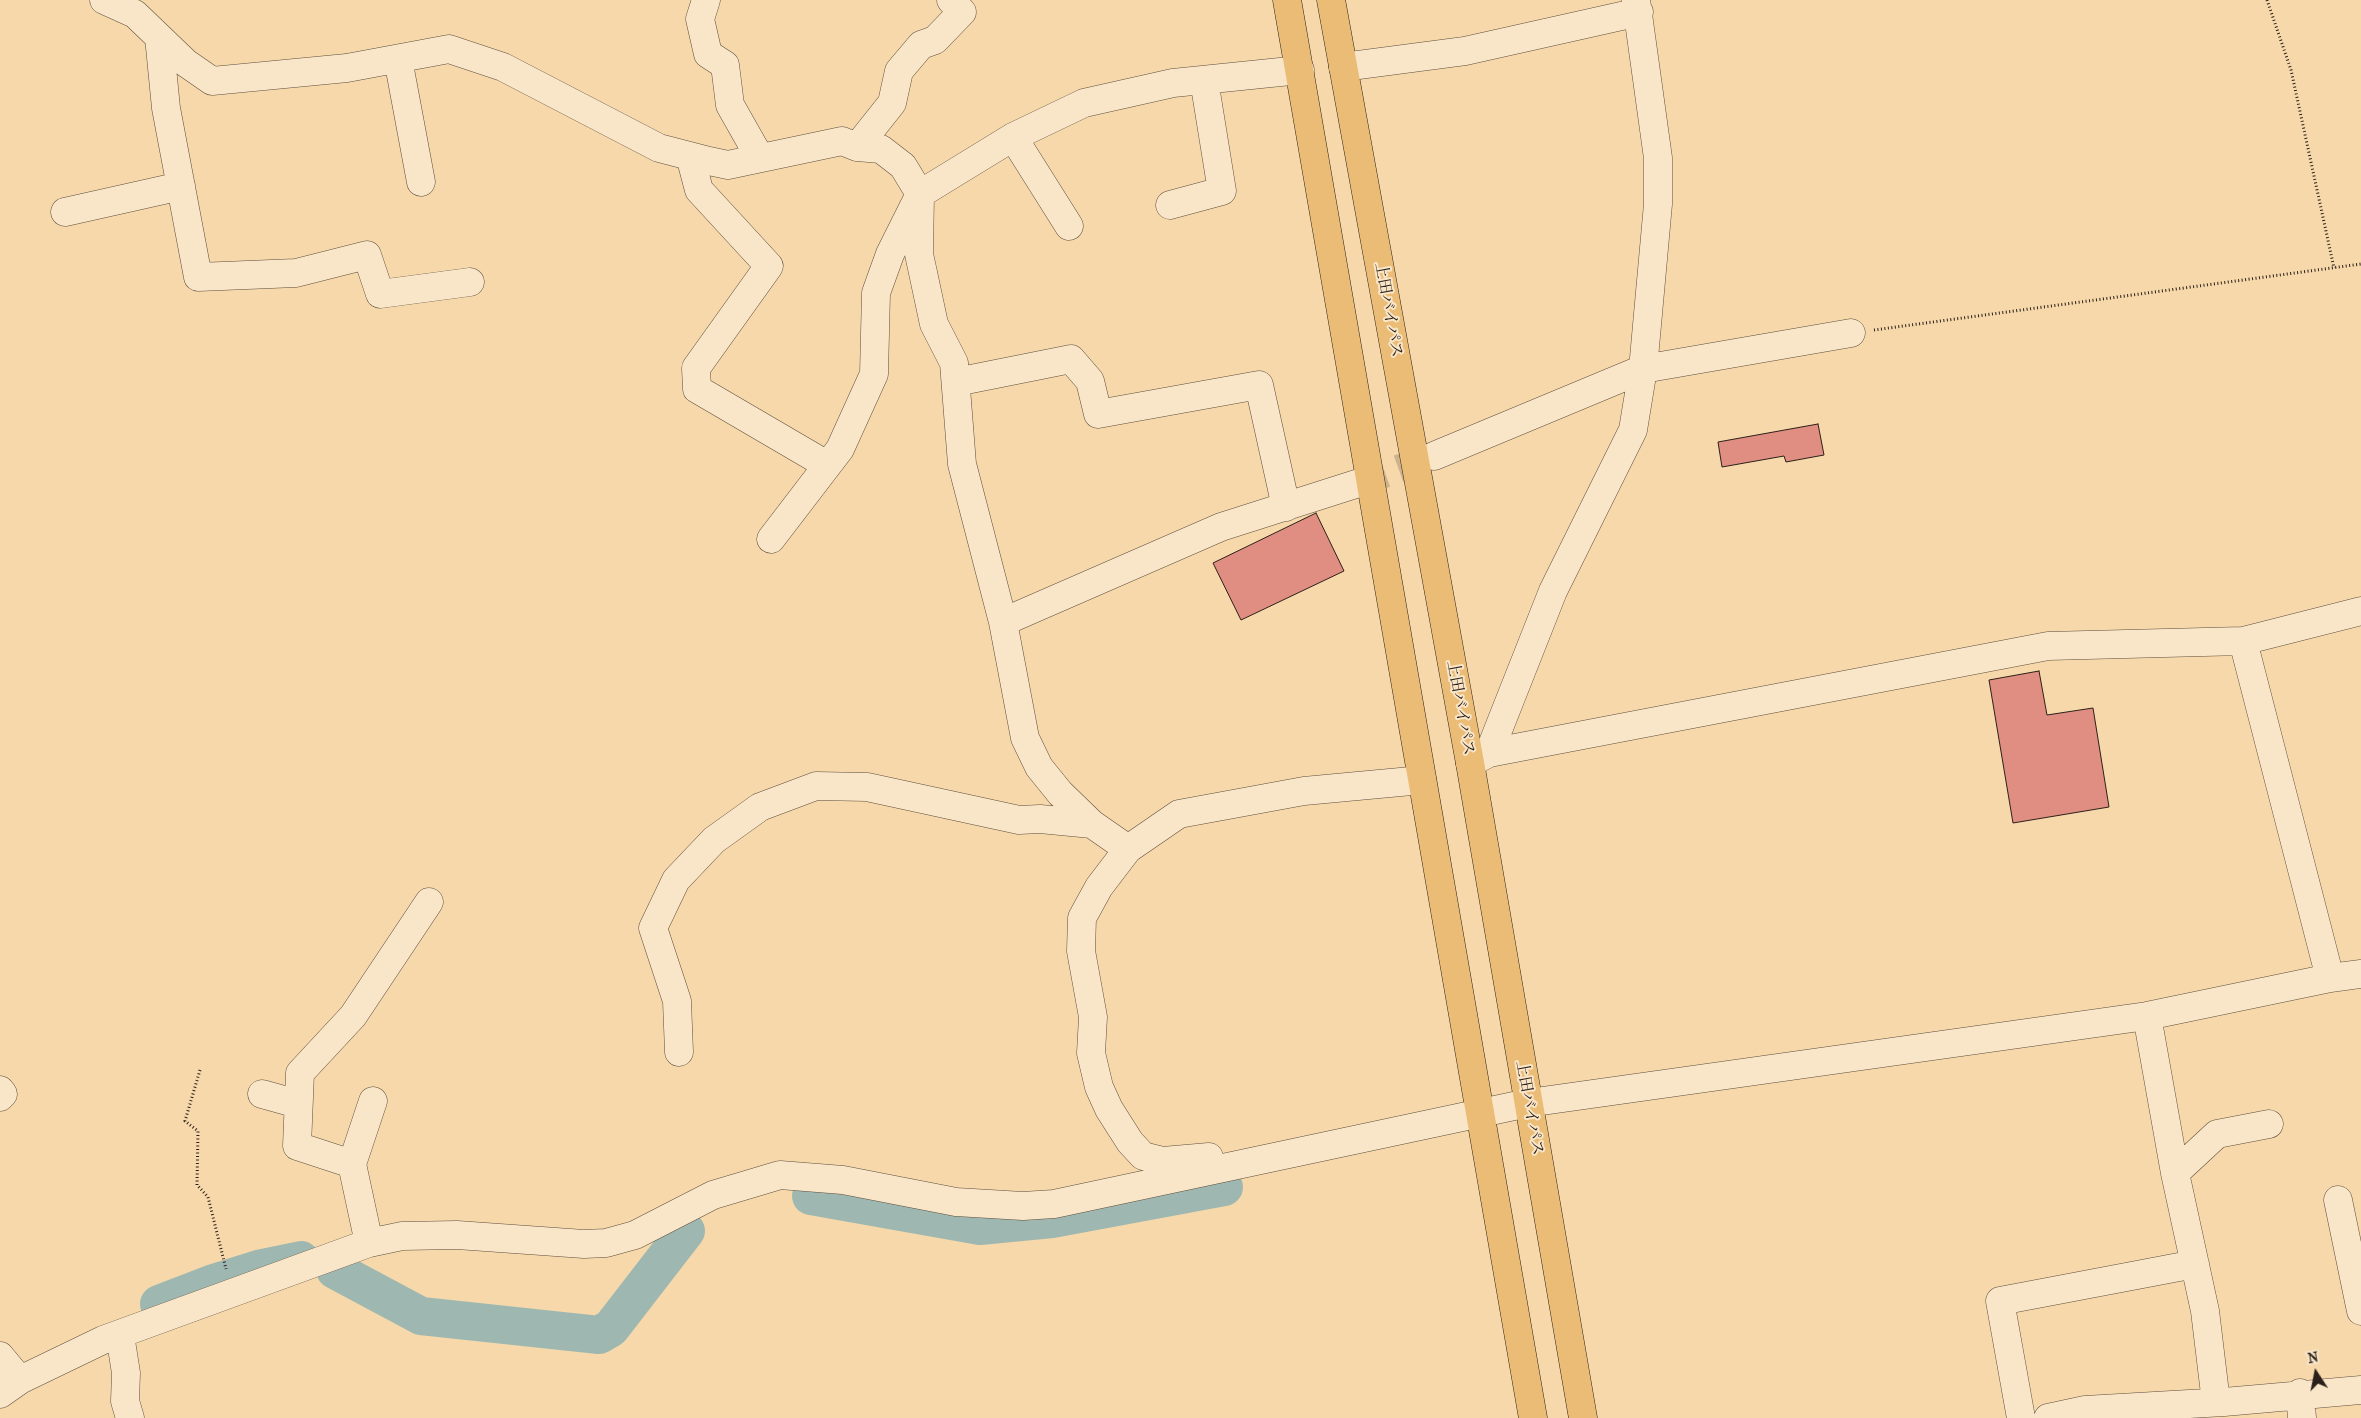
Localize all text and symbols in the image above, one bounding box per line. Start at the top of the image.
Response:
street label: 上田バイパス [1370,261,1406,359]
street label: 上田バイパス [1442,659,1478,757]
street label: 上田バイパス [1511,1059,1547,1157]
north arrow [2291,1348,2341,1398]
text: N [2306,1348,2320,1367]

